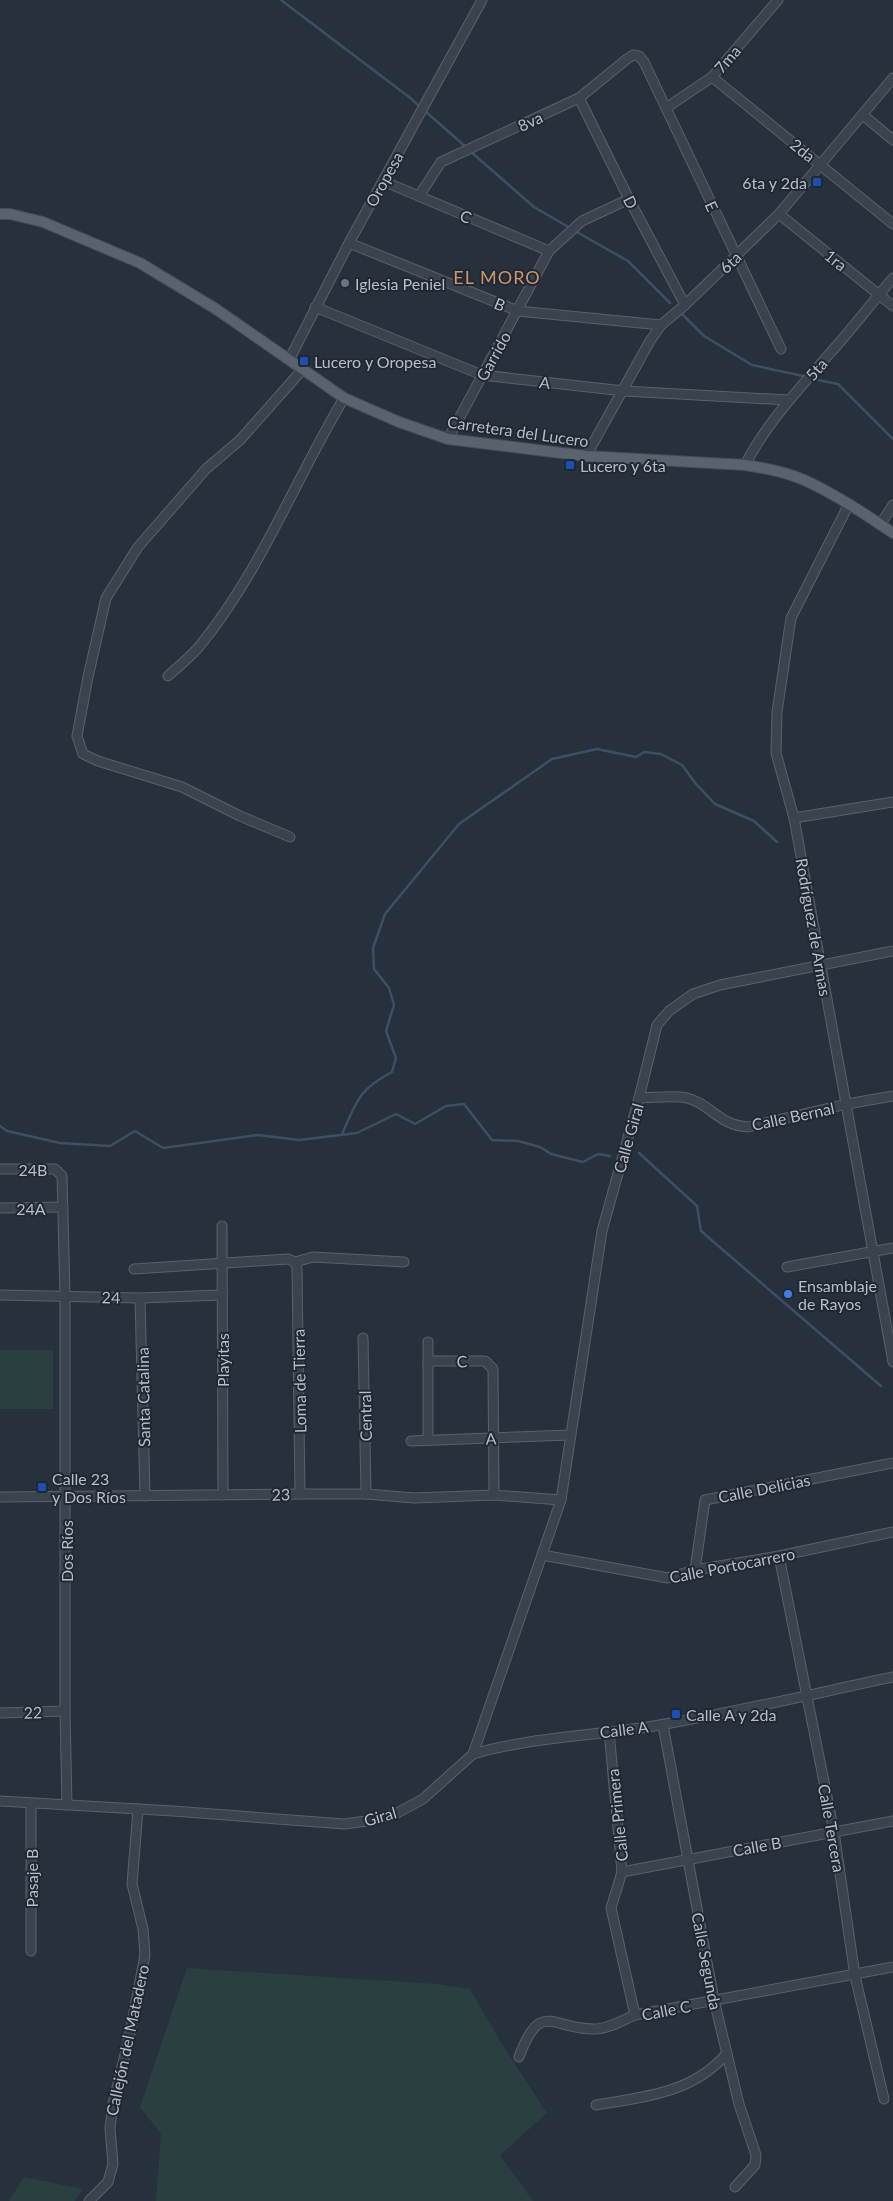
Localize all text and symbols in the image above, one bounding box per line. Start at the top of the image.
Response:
street label: 7ma [710,41,744,77]
street label: 8va [515,107,545,135]
street label: 2da [787,134,819,166]
street label: Oropesa [361,148,407,210]
place label: 6ta y 2da [742,173,807,192]
marker: 6ta y 2da [811,176,823,188]
street label: D [620,192,642,212]
street label: E [701,198,723,214]
street label: C [457,205,475,227]
street label: 1ra [821,245,851,275]
street label: 6ta [715,247,745,277]
district label: EL MORO [453,266,541,288]
place label: Iglesia Peniel [355,274,445,293]
marker: Iglesia Peniel [339,277,351,289]
street label: B [492,293,508,315]
street label: Garrido [472,328,514,384]
place label: Lucero y Oropesa [314,352,436,371]
street label: 5ta [801,354,831,384]
marker: Lucero y Oropesa [298,355,310,367]
street label: A [538,372,552,392]
street label: Carretera del Lucero [446,412,590,450]
place label: Lucero y 6ta [580,456,666,475]
marker: Lucero y 6ta [564,459,576,471]
street label: Rodríguez de Armas [793,856,836,998]
street label: Calle Bernal [750,1098,836,1134]
street label: Calle Giral [609,1101,647,1175]
street label: 24B [19,1160,47,1179]
street label: 24A [16,1199,46,1218]
place label: Ensamblaje de Rayos [798,1276,877,1313]
street label: 24 [102,1287,120,1307]
marker: Ensamblaje de Rayos [782,1288,794,1300]
street label: Loma de Tierra [289,1329,309,1433]
street label: Playitas [213,1333,232,1387]
street label: Santa Catalina [133,1347,153,1447]
street label: C [456,1351,468,1371]
street label: Central [355,1390,375,1442]
street label: A [485,1428,497,1448]
place label: Calle 23 y Dos Ríos [52,1469,126,1506]
street label: Calle Delicias [716,1470,812,1506]
marker: Calle 23 y Dos Ríos [36,1481,48,1493]
street label: 23 [272,1484,290,1504]
street label: Dos Ríos [57,1520,76,1582]
street label: Calle Portocarrero [668,1544,796,1586]
street label: 22 [24,1702,42,1722]
place label: Calle A y 2da [686,1705,776,1724]
marker: Calle A y 2da [670,1708,682,1720]
street label: Calle A [599,1717,650,1741]
street label: Calle Primera [603,1768,631,1862]
street label: Calle Tercera [815,1782,849,1874]
street label: Giral [362,1802,398,1830]
street label: Calle B [731,1832,783,1860]
street label: Pasaje B [22,1849,41,1907]
street label: Calle Segunda [688,1911,726,2011]
street label: Callejón del Matadero [102,1963,152,2117]
street label: Calle C [640,1996,692,2024]

